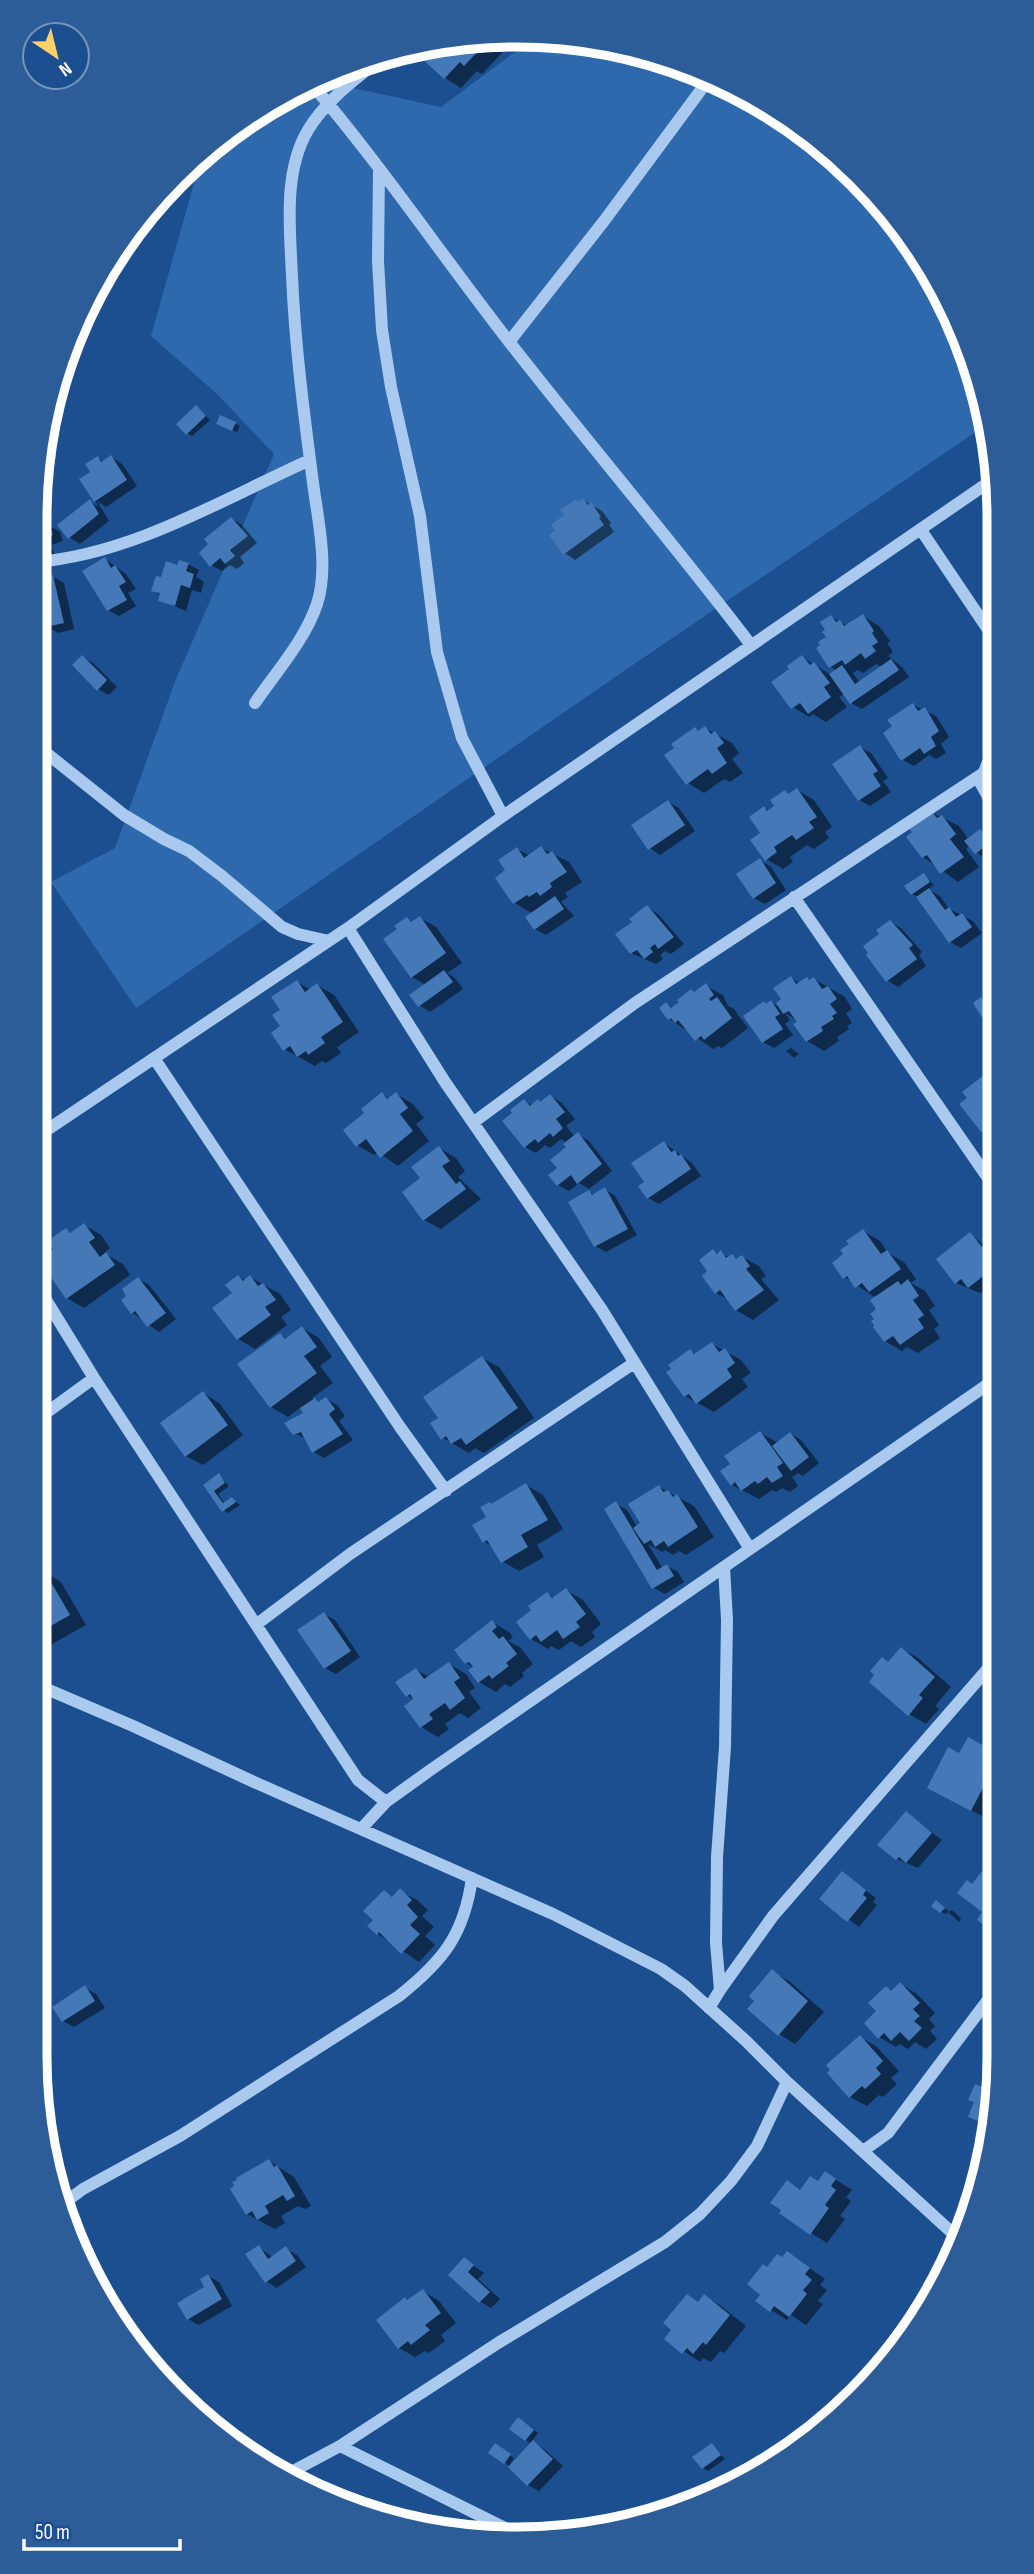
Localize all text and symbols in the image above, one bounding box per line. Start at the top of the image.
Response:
north arrow [21,21,91,91]
text: N [54,56,76,81]
scale bar [24,2508,180,2552]
text: 50 m [35,2520,70,2545]

